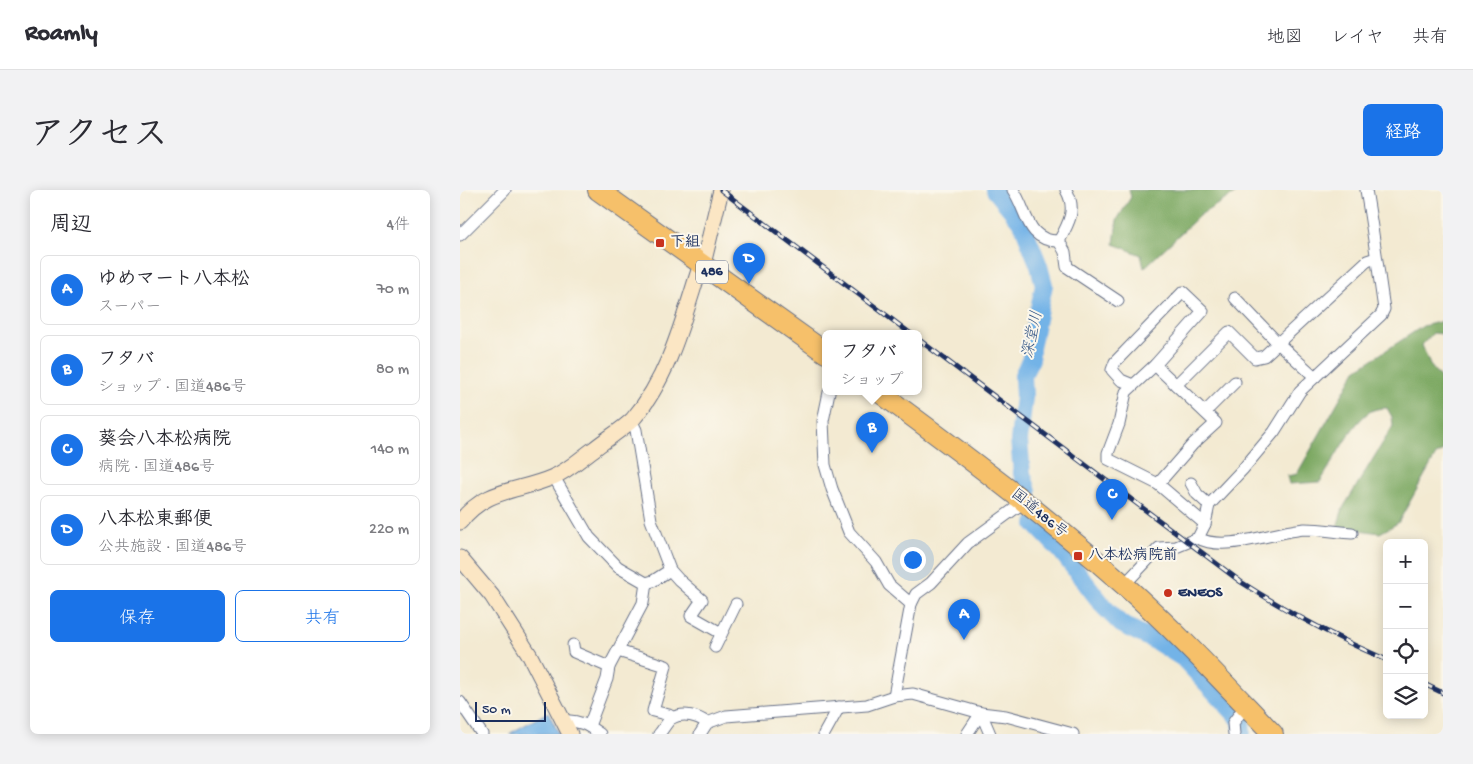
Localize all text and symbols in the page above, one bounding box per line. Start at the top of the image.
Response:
text: Roamly [25,20,98,49]
text: 地図 [1267,28,1303,49]
text: レイヤ [1331,28,1384,49]
text: 共有 [1412,28,1448,49]
button: 経路 [1363,104,1443,156]
text: アクセス [30,117,168,158]
text: 周辺 [50,214,92,239]
text: 4件 [386,217,410,236]
place label: 下組 [670,233,700,252]
marker: 下組 [654,237,666,249]
pin: D [733,243,765,284]
road number: 486 [696,260,728,284]
text: ゆめマート八本松 [98,269,250,292]
text: A [62,281,72,300]
text: 70 m [376,281,409,300]
text: スーパー [98,299,161,318]
water label: 深堂川 [1019,309,1048,360]
popup [822,330,922,395]
text: フタバ [840,342,897,365]
text: フタバ [98,349,155,372]
text: B [63,361,71,380]
text: 80 m [376,361,409,380]
text: ショップ [840,372,904,391]
text: ショップ · 国道486号 [98,379,246,398]
pin: B [856,412,888,453]
text: 葵会八本松病院 [98,429,231,452]
text: C [63,441,71,460]
text: 140 m [371,441,409,460]
text: 病院 · 国道486号 [98,459,215,478]
pin: C [1096,479,1128,520]
street label: 国道486号 [1007,486,1071,542]
text: 八本松東郵便 [98,509,212,532]
text: D [62,521,72,540]
text: 220 m [369,521,409,540]
text: 公共施設 · 国道486号 [98,539,247,558]
map controls [1383,539,1428,719]
button: + [1383,539,1428,584]
place label: 八本松病院前 [1088,546,1178,565]
your location [900,547,926,573]
marker: 八本松病院前 [1072,550,1084,562]
place label: ENEOS [1178,584,1224,602]
button: − [1383,584,1428,629]
marker: ENEOS [1162,587,1174,599]
button: 保存 [50,590,225,642]
button: 共有 [235,590,410,642]
pin: A [948,599,980,640]
button: locate [1383,629,1428,674]
button: layers [1383,674,1428,719]
scale bar [475,699,546,722]
text: 50 m [482,702,511,719]

